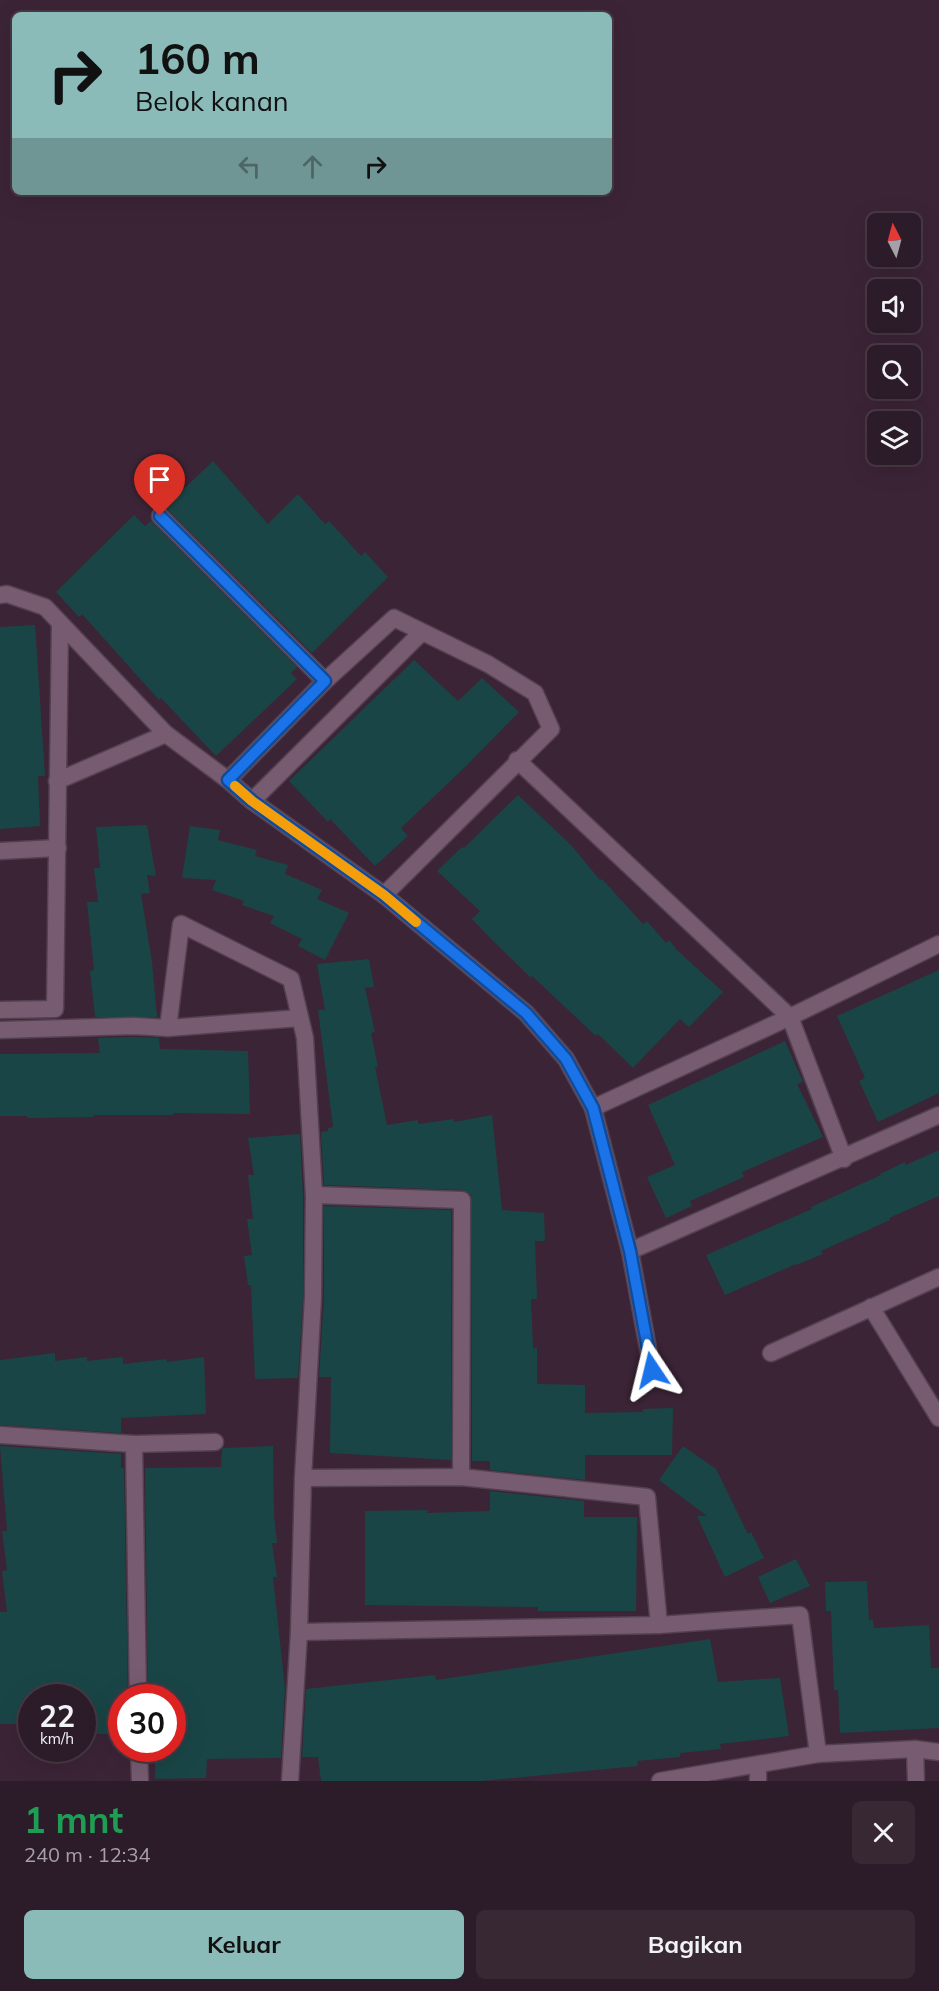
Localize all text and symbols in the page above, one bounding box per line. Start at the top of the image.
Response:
text: 160 m [135,32,260,85]
icon: right [36,36,114,114]
text: Belok kanan [135,84,289,118]
icon: left [233,150,266,183]
icon: ahead [296,150,329,183]
icon: right [359,150,392,183]
north arrow [867,213,921,267]
map controls [867,213,921,465]
button: sound [867,279,921,333]
button: search [867,345,921,399]
button: layers [867,411,921,465]
pin [134,454,185,516]
icon: arrive [143,463,176,496]
position arrow [620,1338,684,1402]
speed limit sign: 30 [108,1684,186,1762]
text: 22 [39,1697,75,1735]
text: km/h [40,1729,74,1748]
text: 1 mnt [24,1797,123,1842]
button: close [852,1801,915,1864]
text: 240 m · 12:34 [24,1842,150,1867]
button: Keluar [24,1910,464,1979]
button: Bagikan [476,1910,915,1979]

